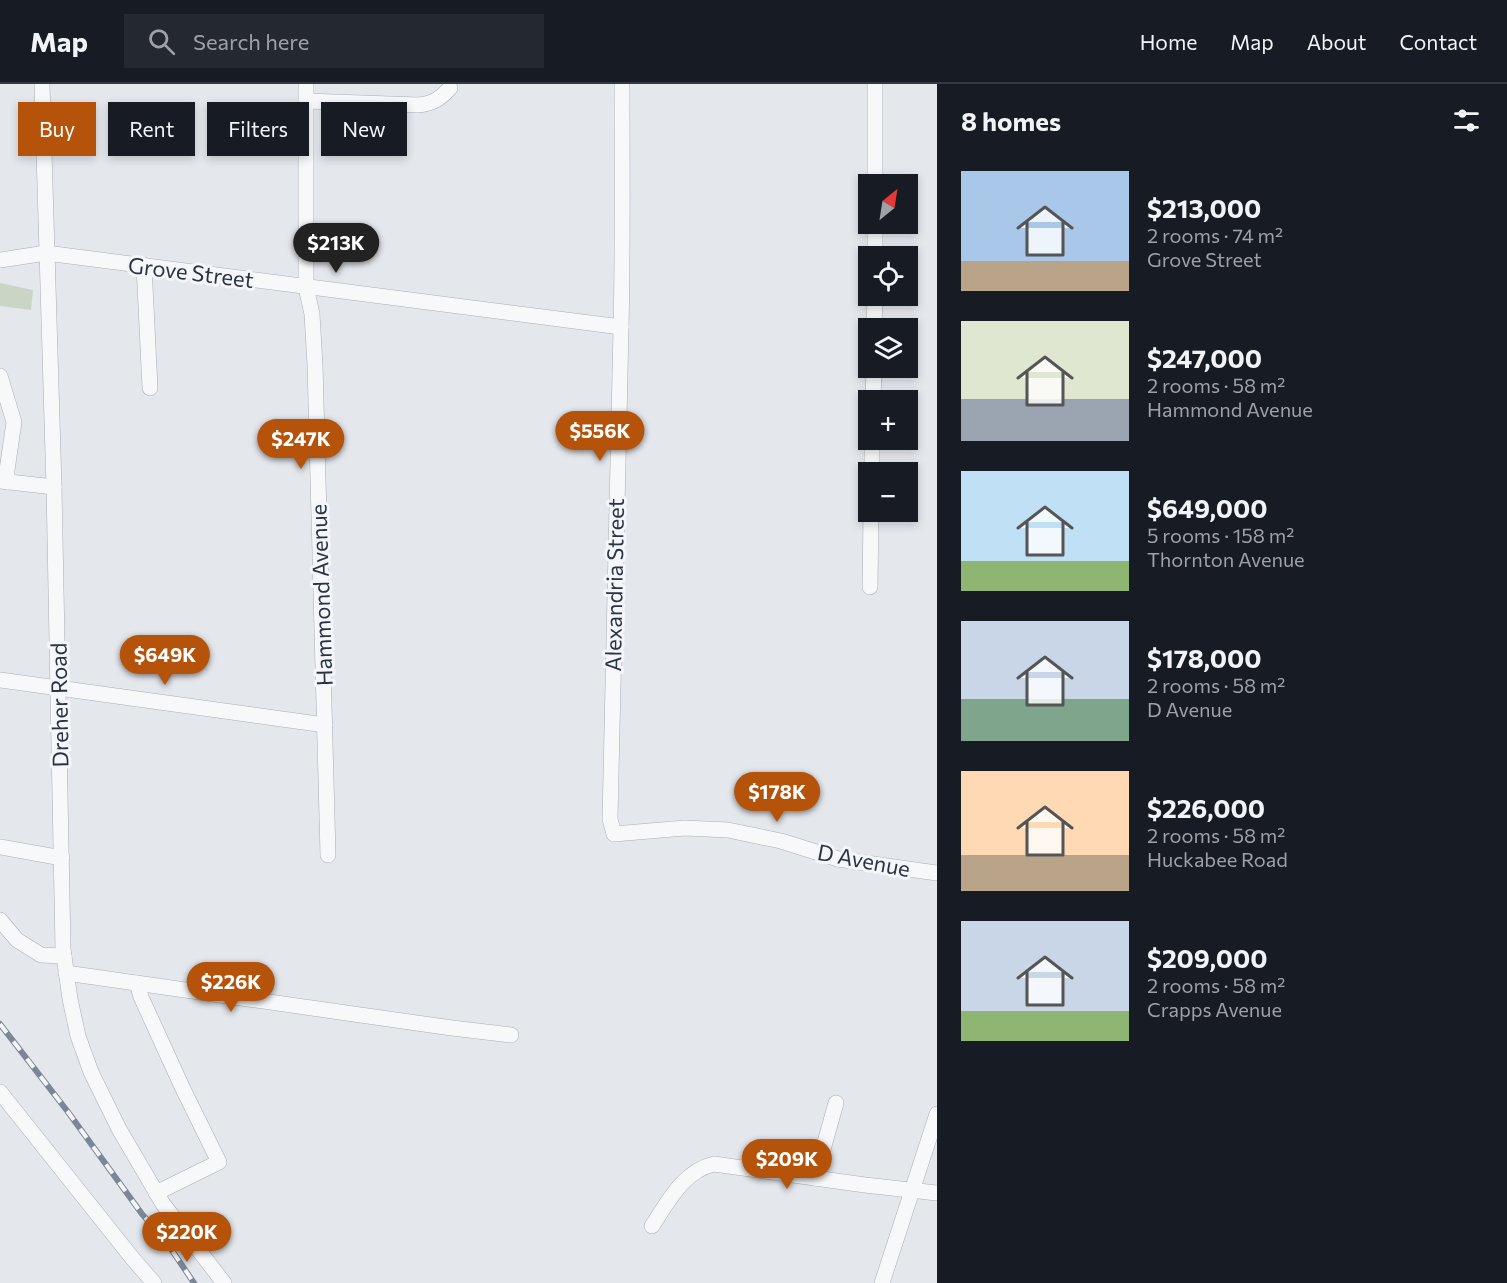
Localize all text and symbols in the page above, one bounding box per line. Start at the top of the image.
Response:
search box [124,14,544,68]
text: Map [30,24,88,58]
icon: search [145,25,178,58]
text: Search here [193,28,309,55]
text: Home [1140,29,1197,54]
text: Map [1230,29,1274,54]
text: About [1307,29,1366,54]
text: Contact [1399,29,1477,54]
chip: Buy [18,102,96,156]
chip: Rent [108,102,195,156]
chip: Filters [207,102,309,156]
chip: New [321,102,407,156]
icon: filters [1450,104,1483,137]
text: 8 homes [961,105,1061,136]
north arrow [858,174,918,234]
map controls [858,174,918,522]
text: $213,000 [1147,192,1261,223]
icon: home [1009,195,1081,267]
pin: $213K [294,223,378,274]
text: 2 rooms · 74 m² [1147,223,1283,247]
text: $213K [307,230,365,254]
button: locate [858,246,918,306]
text: Grove Street [1147,247,1262,271]
street label: Grove Street [127,251,255,293]
button: layers [858,318,918,378]
text: $247,000 [1147,342,1262,373]
icon: home [1009,345,1081,417]
text: 2 rooms · 58 m² [1147,373,1285,397]
button: + [858,390,918,450]
text: Hammond Avenue [1147,397,1313,421]
pin: $556K [558,411,642,462]
text: $556K [569,418,631,442]
pin: $247K [259,419,343,470]
text: $247K [271,426,331,450]
button: − [858,462,918,522]
text: $649,000 [1147,492,1268,523]
icon: home [1009,495,1081,567]
street label: Alexandria Street [599,498,629,672]
street label: Hammond Avenue [304,503,338,687]
text: 5 rooms · 158 m² [1147,523,1294,547]
text: Thornton Avenue [1147,547,1305,571]
pin: $649K [123,635,207,686]
street label: Dreher Road [44,642,74,768]
text: $649K [134,642,196,666]
text: $178,000 [1147,642,1262,673]
icon: home [1009,645,1081,717]
text: 2 rooms · 58 m² [1147,673,1285,697]
text: D Avenue [1147,697,1232,721]
pin: $178K [735,772,819,823]
text: $178K [748,779,806,803]
text: $226,000 [1147,792,1265,823]
icon: home [1009,795,1081,867]
text: 2 rooms · 58 m² [1147,823,1285,847]
street label: D Avenue [815,838,913,882]
text: Huckabee Road [1147,847,1288,871]
text: $209,000 [1147,942,1268,973]
icon: home [1009,945,1081,1017]
pin: $226K [189,962,273,1013]
text: $226K [201,969,261,993]
text: 2 rooms · 58 m² [1147,973,1285,997]
text: Crapps Avenue [1147,997,1282,1021]
pin: $209K [745,1139,829,1190]
text: $209K [756,1146,818,1170]
pin: $220K [145,1212,229,1263]
text: $220K [156,1219,218,1243]

